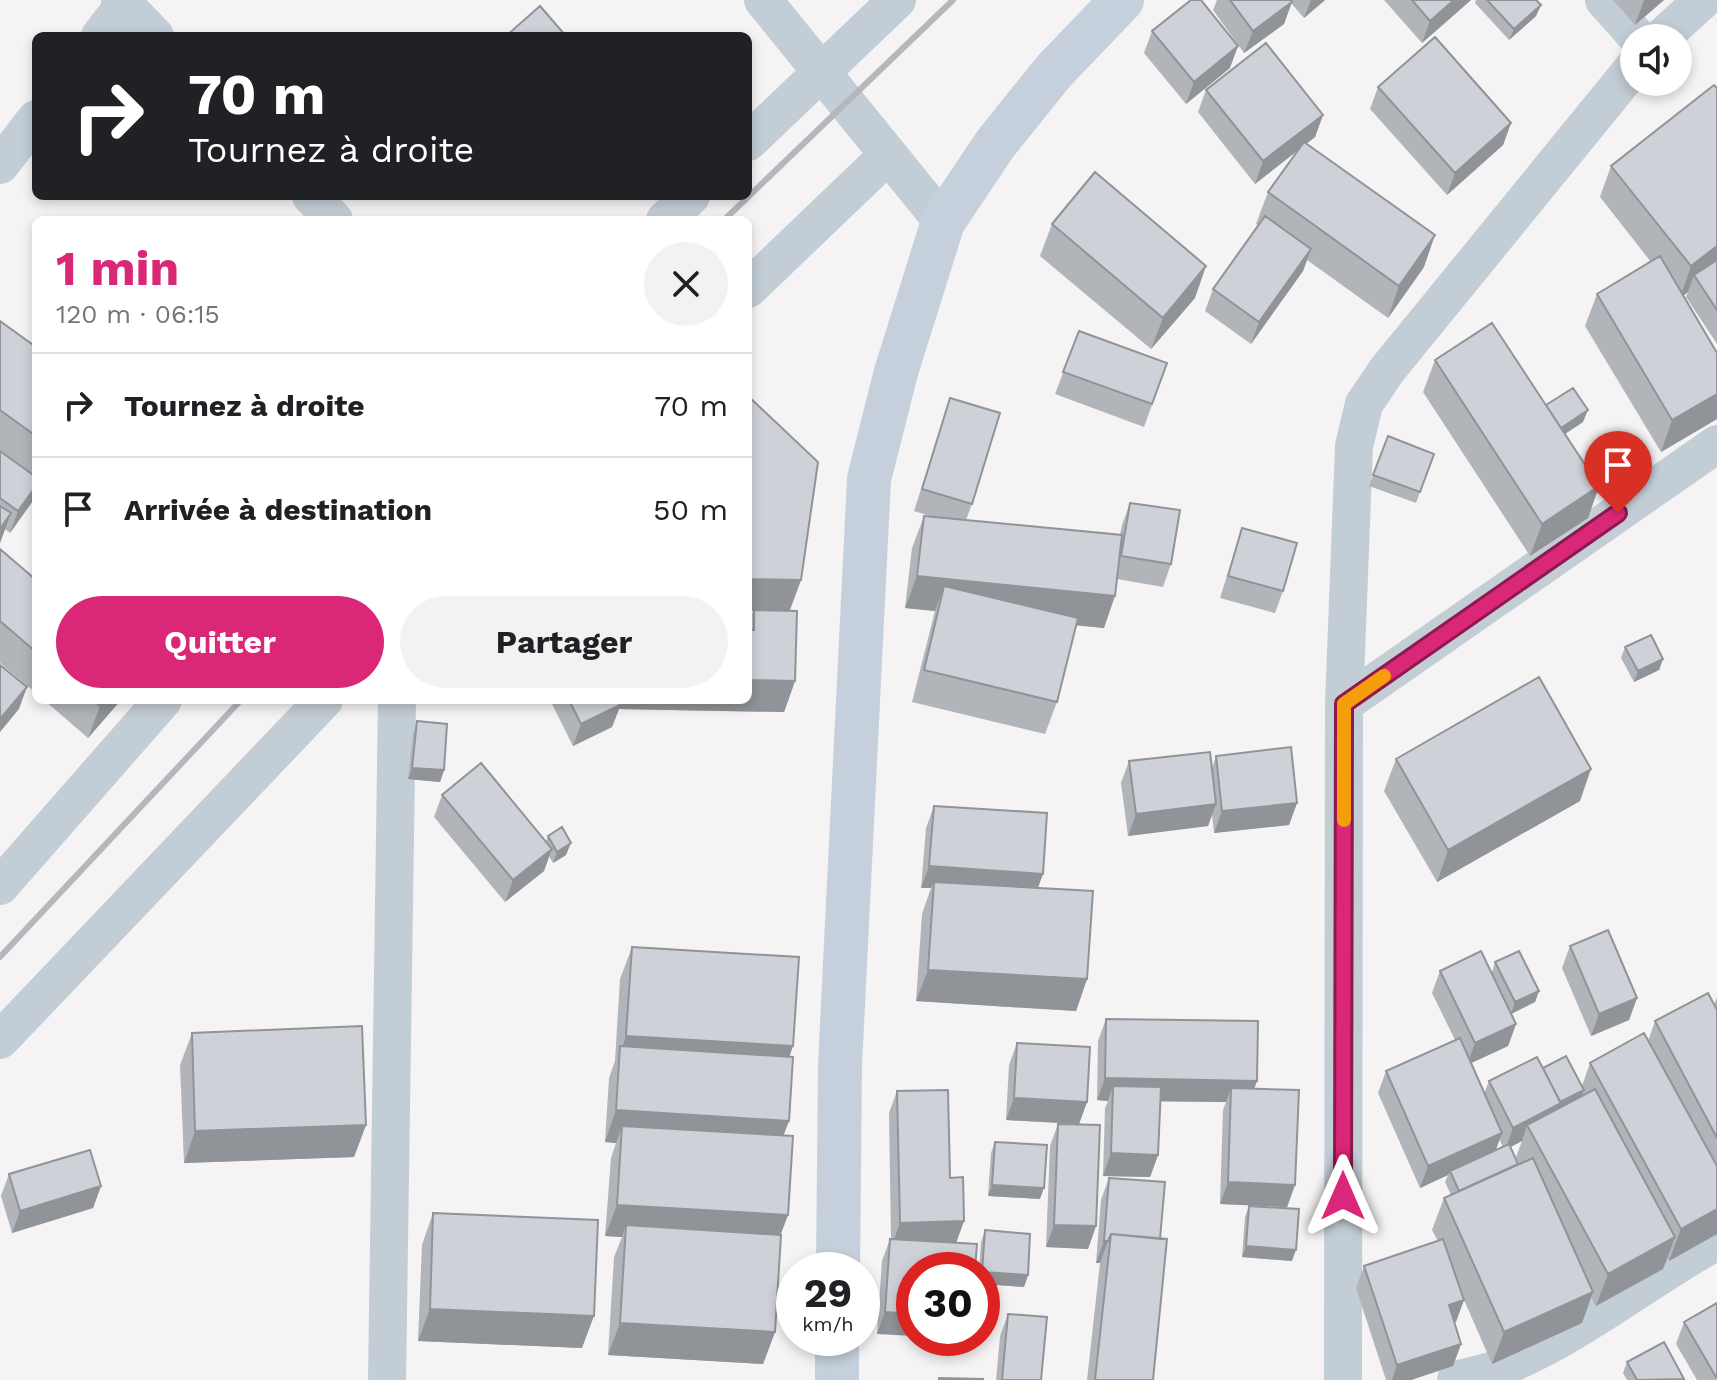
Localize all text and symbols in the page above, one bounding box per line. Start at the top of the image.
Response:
map controls [1620,24,1692,96]
button: sound [1620,24,1692,96]
text: 70 m [188,62,325,128]
icon: right [56,64,160,168]
text: Tournez à droite [188,129,474,171]
text: 1 min [56,240,179,297]
button: close [644,242,728,326]
text: 120 m · 06:15 [56,299,220,329]
icon: right [56,383,100,427]
text: Tournez à droite [124,388,365,423]
text: 70 m [654,388,728,423]
pin [1584,431,1652,513]
icon: arrive [1596,443,1640,487]
icon: arrive [56,487,100,531]
text: Arrivée à destination [124,492,432,527]
text: 50 m [653,492,728,527]
button: Quitter [56,596,384,688]
button: Partager [400,596,728,688]
position arrow [1301,1154,1385,1238]
speed limit sign: 30 [896,1252,1000,1356]
text: 29 [804,1270,852,1317]
text: km/h [802,1312,854,1336]

